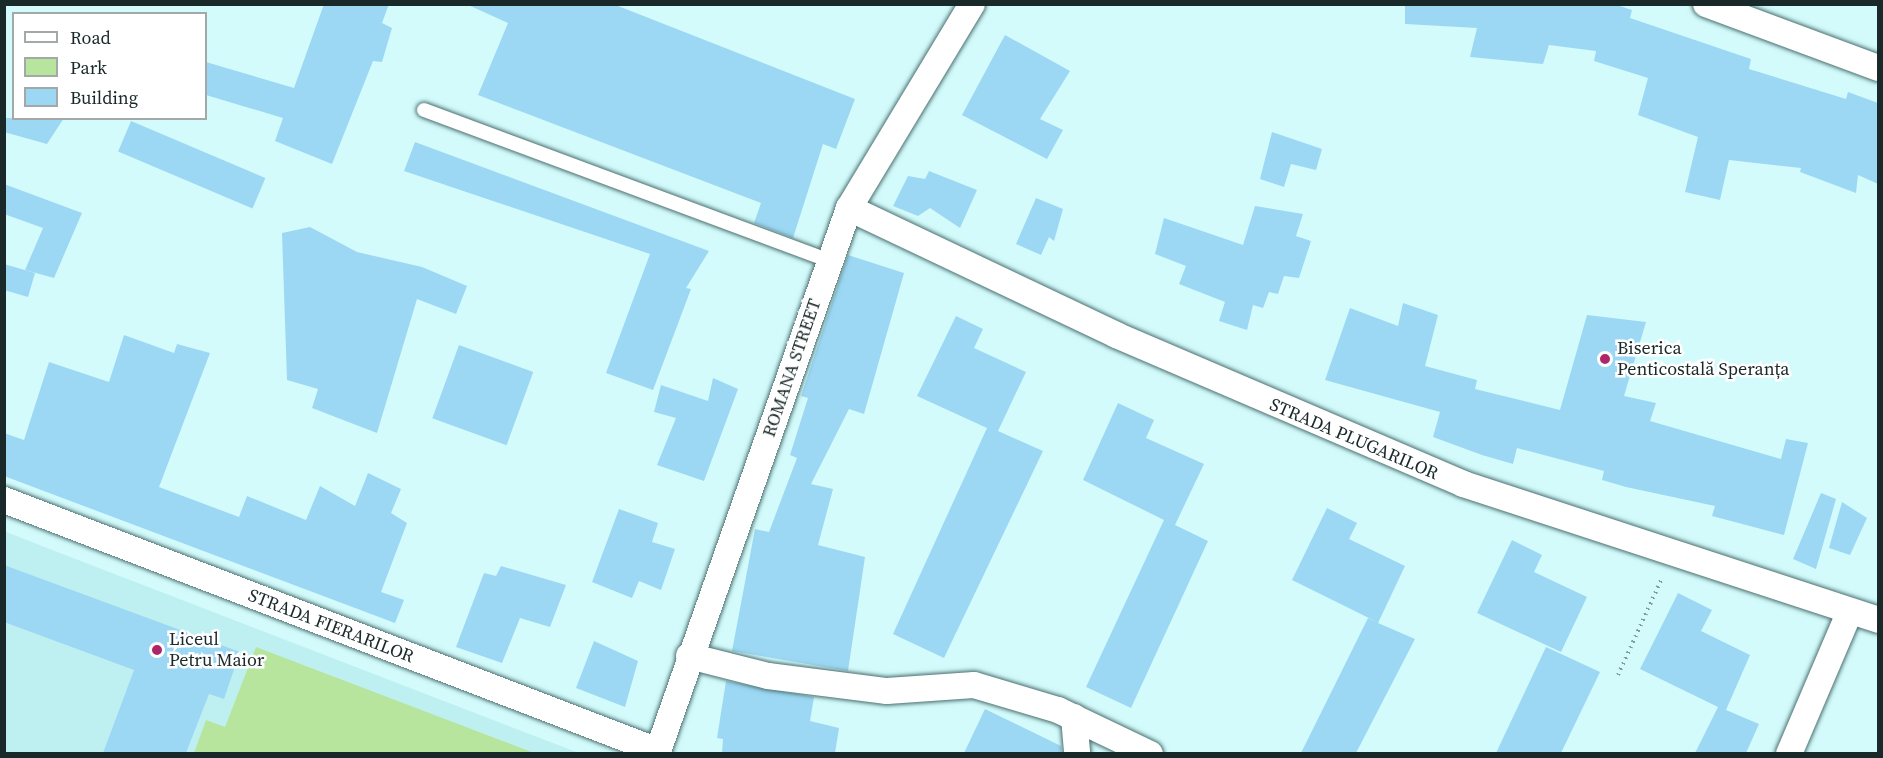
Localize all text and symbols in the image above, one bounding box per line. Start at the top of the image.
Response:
legend [12,12,207,120]
text: Road [70,25,111,50]
text: Park [70,55,107,80]
text: Building [70,85,138,110]
street label: ROMANA STREET [758,296,826,440]
place label: Biserica Penticostală Speranța [1617,338,1790,380]
marker: Biserica Penticostală Speranța [1598,352,1612,366]
street label: STRADA PLUGARILOR [1267,394,1441,484]
street label: STRADA FIERARILOR [245,584,417,668]
place label: Liceul Petru Maior [169,629,264,672]
marker: Liceul Petru Maior [150,643,164,657]

